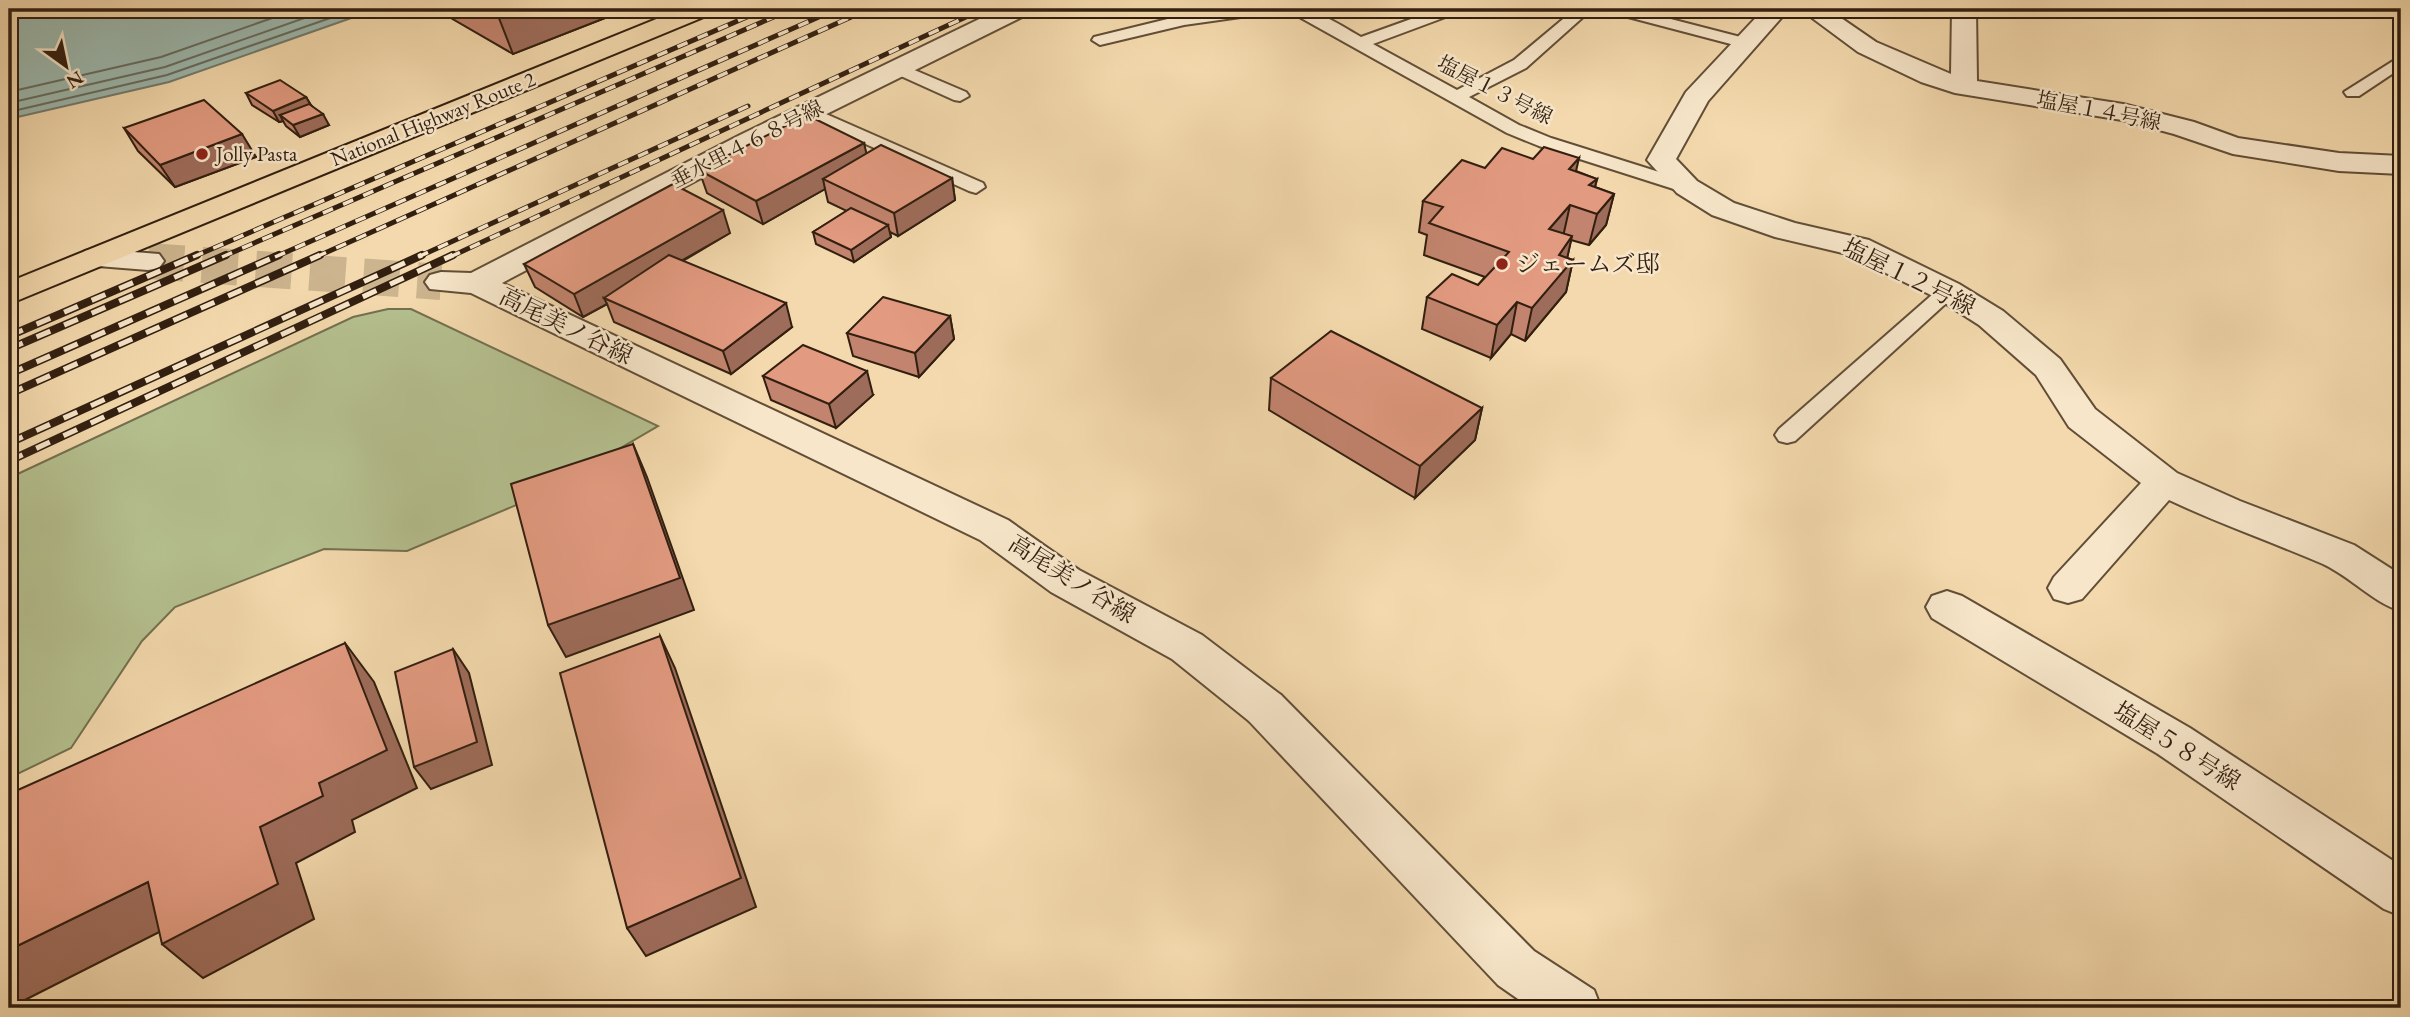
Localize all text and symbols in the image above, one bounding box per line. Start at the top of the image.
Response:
north arrow [32,32,102,102]
street label: 塩屋１３号線 [1433,49,1557,130]
text: N [61,65,88,95]
street label: National Highway Route 2 [326,65,539,172]
street label: 塩屋１４号線 [2035,85,2164,136]
street label: 垂水里４６８号線 [666,93,828,194]
place label: Jolly Pasta [214,140,298,167]
marker: Jolly Pasta [194,146,210,162]
street label: 塩屋１２号線 [1838,231,1981,322]
place label: ジェームズ邸 [1516,248,1660,279]
marker: ジェームズ邸 [1494,256,1510,272]
street label: 高尾美ノ谷線 [495,280,638,371]
street label: 高尾美ノ谷線 [1003,527,1142,630]
street label: 塩屋５８号線 [2108,694,2247,797]

